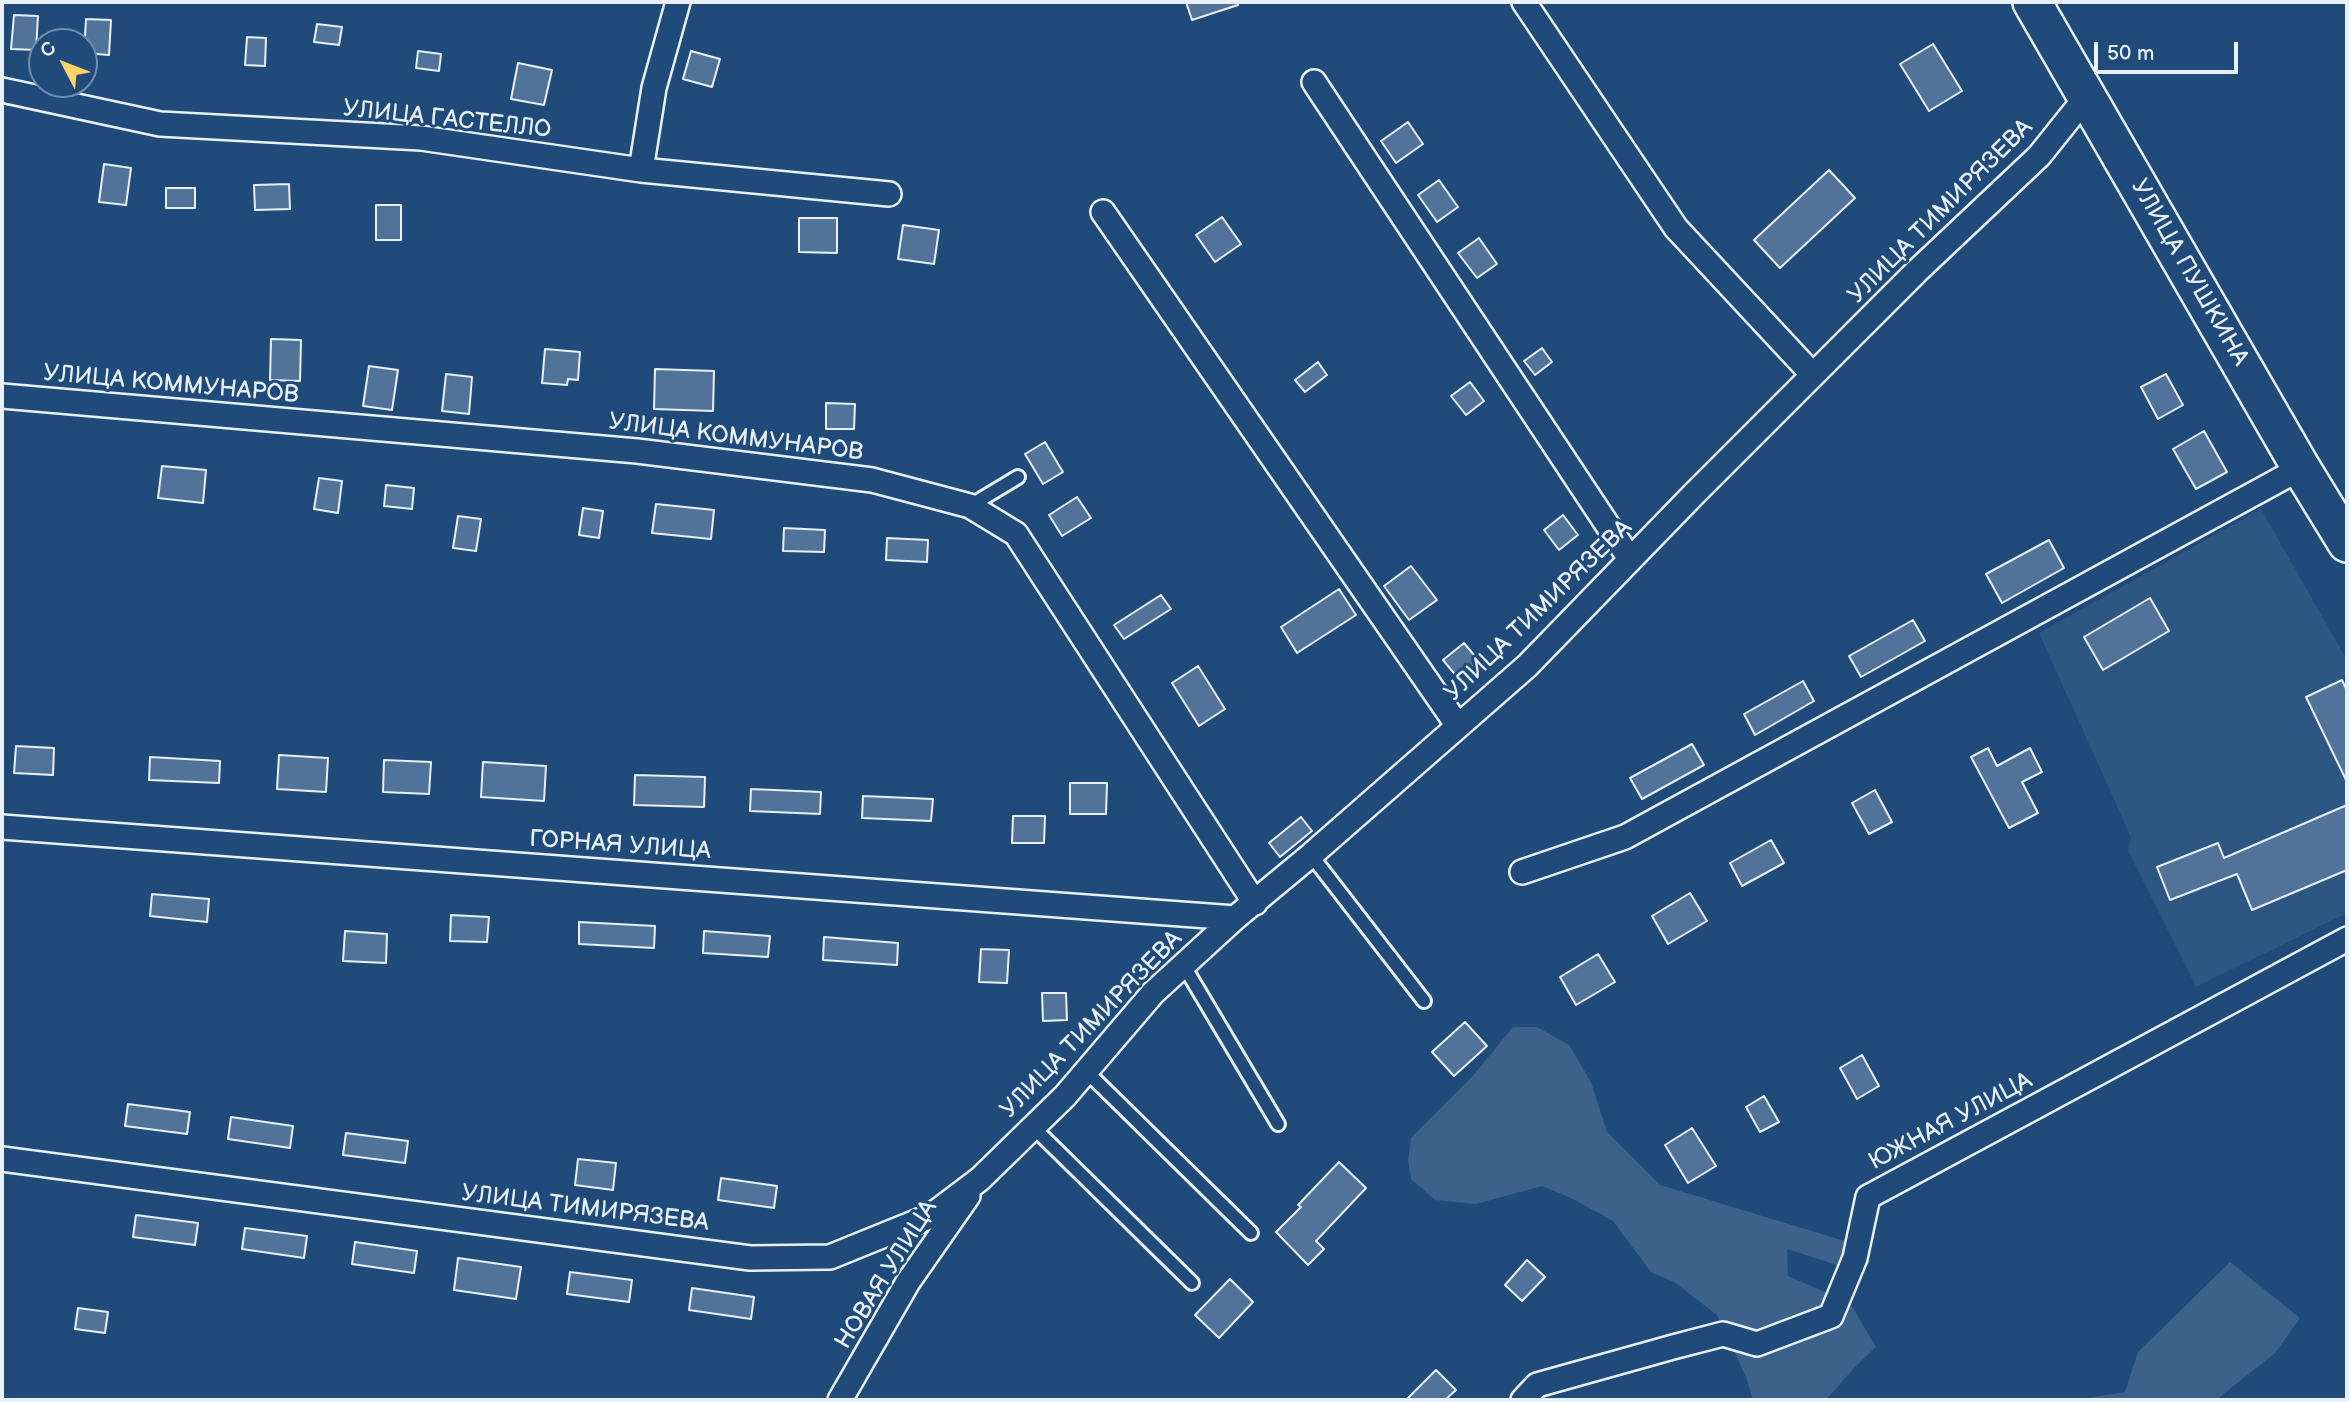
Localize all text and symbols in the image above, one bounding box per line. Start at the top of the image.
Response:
north arrow [28,28,98,98]
scale bar [2097,28,2240,72]
text: С [36,37,61,63]
text: 50 m [2107,41,2154,66]
street label: УЛИЦА ГАСТЕЛЛО [341,95,553,145]
street label: УЛИЦА ТИМИРЯЗЕВА [1843,114,2039,310]
street label: УЛИЦА ПУШКИНА [2124,175,2254,371]
street label: УЛИЦА КОММУНАРОВ [42,359,300,411]
street label: УЛИЦА КОММУНАРОВ [607,408,865,468]
street label: УЛИЦА ТИМИРЯЗЕВА [1439,514,1639,708]
street label: ГОРНАЯ УЛИЦА [528,825,712,867]
street label: УЛИЦА ТИМИРЯЗЕВА [995,925,1189,1125]
street label: ЮЖНАЯ УЛИЦА [1864,1067,2038,1177]
street label: УЛИЦА ТИМИРЯЗЕВА [460,1180,710,1238]
street label: НОВАЯ УЛИЦА [830,1195,944,1355]

